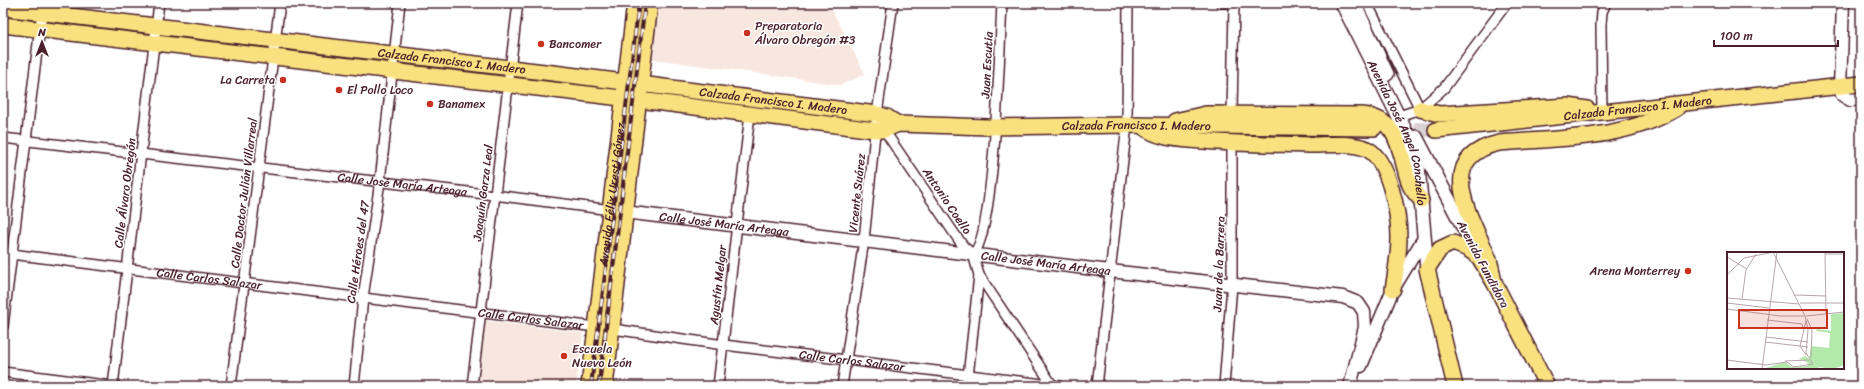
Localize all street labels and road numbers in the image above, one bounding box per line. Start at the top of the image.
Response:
street label: Juan Escutia [974,30,1000,100]
street label: Calzada Francisco I. Madero [377,41,527,81]
street label: Avenida José Ángel Conchello [1360,55,1432,206]
street label: Calzada Francisco I. Madero [698,81,849,121]
street label: Calzada Francisco I. Madero [1563,89,1713,127]
street label: Calzada Francisco I. Madero [1062,114,1211,137]
street label: Calle Doctor Julián Villarreal [224,116,264,269]
street label: Avenida Félix Uresti Gómez [592,121,632,268]
street label: Calle Álvaro Obregón [107,136,143,249]
street label: Joaquín Garza Leal [466,143,500,243]
street label: Vicente Suárez [842,152,872,234]
street label: Antonio Coello [916,162,978,239]
street label: Calle José María Arteaga [336,166,469,203]
street label: Calle Héroes del 47 [340,198,376,305]
street label: Calle José María Arteaga [658,205,791,243]
street label: Avenida Fundidora [1450,215,1516,312]
street label: Juan de la Barrera [1206,216,1232,313]
street label: Agustín Melgar [703,243,733,327]
street label: Calle José María Arteaga [980,244,1113,282]
street label: Calle Carlos Salazar [155,261,264,296]
street label: Calle Carlos Salazar [477,301,586,336]
street label: Calle Carlos Salazar [798,343,907,378]

